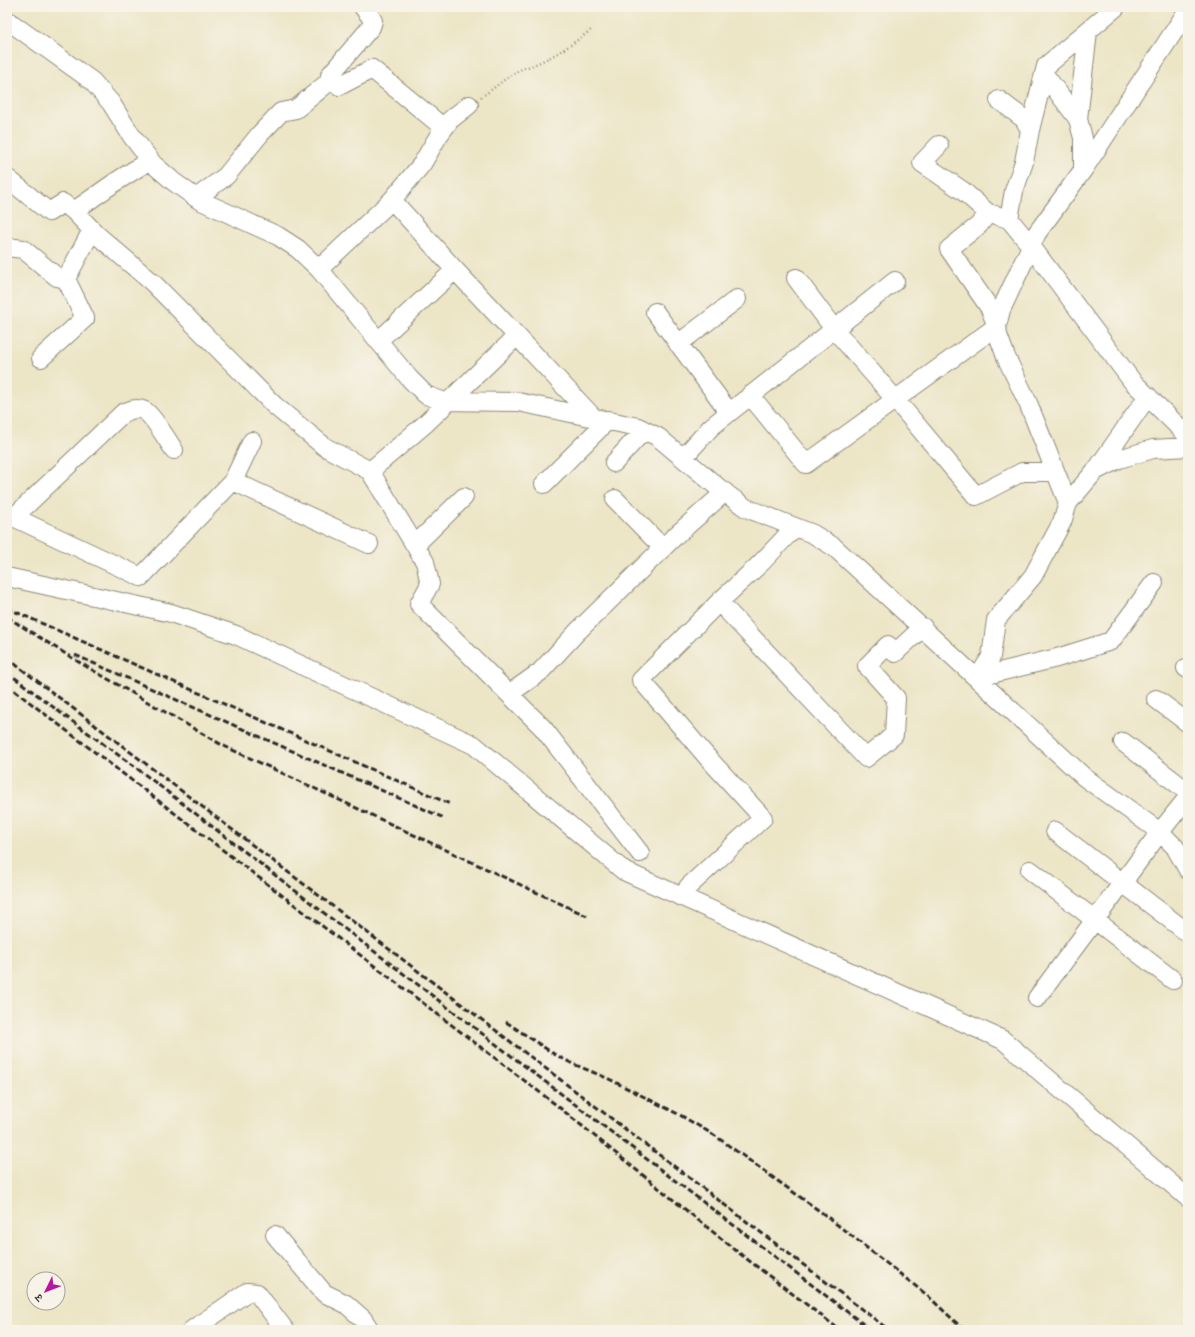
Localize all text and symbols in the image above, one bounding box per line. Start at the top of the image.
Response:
north arrow [26,1271,66,1311]
text: उ [31,1289,48,1305]

